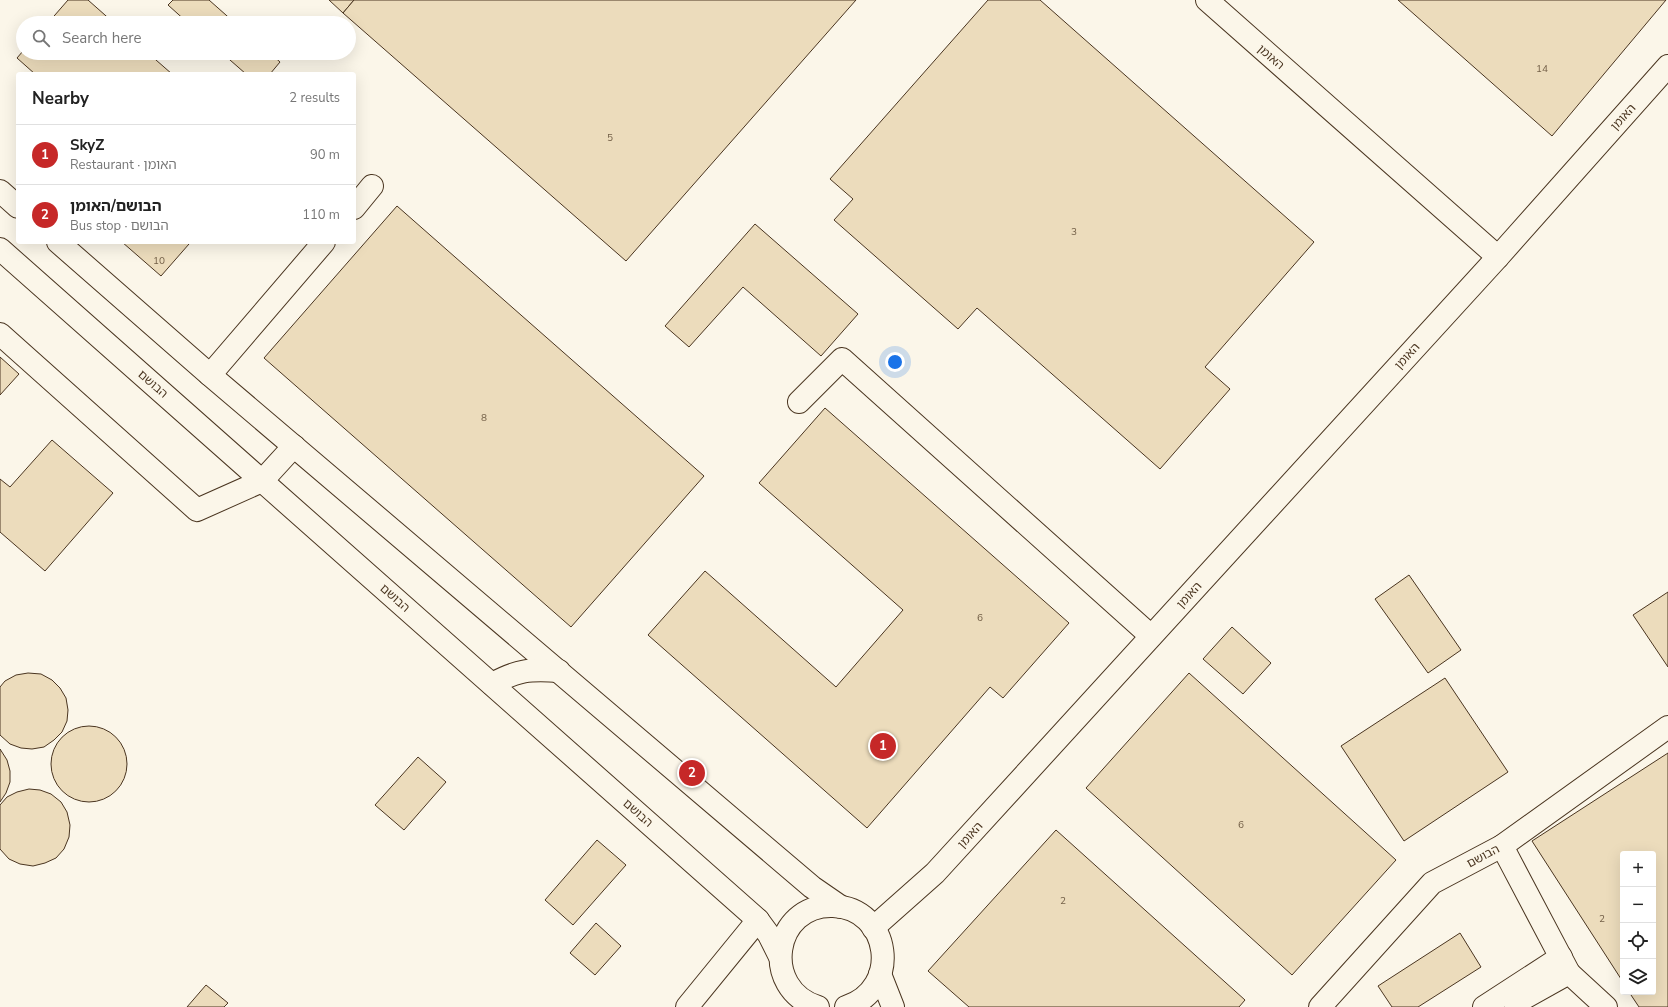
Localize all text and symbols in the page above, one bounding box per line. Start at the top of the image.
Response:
search box [16,16,356,60]
icon: search [30,27,52,49]
text: Search here [62,28,142,48]
street label: האומן [1254,41,1288,73]
house number: 14 [1536,62,1548,76]
text: Nearby [32,87,89,110]
text: 2 results [289,89,340,107]
street label: האומן [1607,100,1639,134]
house number: 5 [607,131,613,145]
text: SkyZ [70,135,104,155]
text: 1 [41,146,49,164]
text: 90 m [310,146,340,164]
text: Restaurant · האומן [70,156,177,174]
text: הבושם/האומן [70,196,162,216]
text: 2 [41,206,49,224]
text: 110 m [302,206,340,224]
text: Bus stop · הבושם [70,217,169,235]
house number: 3 [1071,225,1077,239]
house number: 10 [153,254,165,268]
street label: האומן [1391,339,1423,373]
your location [885,352,905,372]
street label: הבושם [135,367,171,401]
house number: 8 [481,411,487,425]
street label: האומן [1173,578,1205,612]
street label: הבושם [377,580,413,616]
house number: 6 [977,611,983,625]
pin: 1 [870,731,896,761]
pin: 2 [679,758,705,788]
street label: הבושם [620,795,656,831]
street label: האומן [954,818,986,852]
house number: 6 [1238,818,1244,832]
street label: הבושם [1464,841,1502,871]
map controls [1620,851,1656,995]
button: + [1620,851,1656,887]
button: − [1620,887,1656,923]
house number: 2 [1060,894,1066,908]
house number: 2 [1599,912,1605,926]
button: locate [1620,923,1656,959]
button: layers [1620,959,1656,995]

